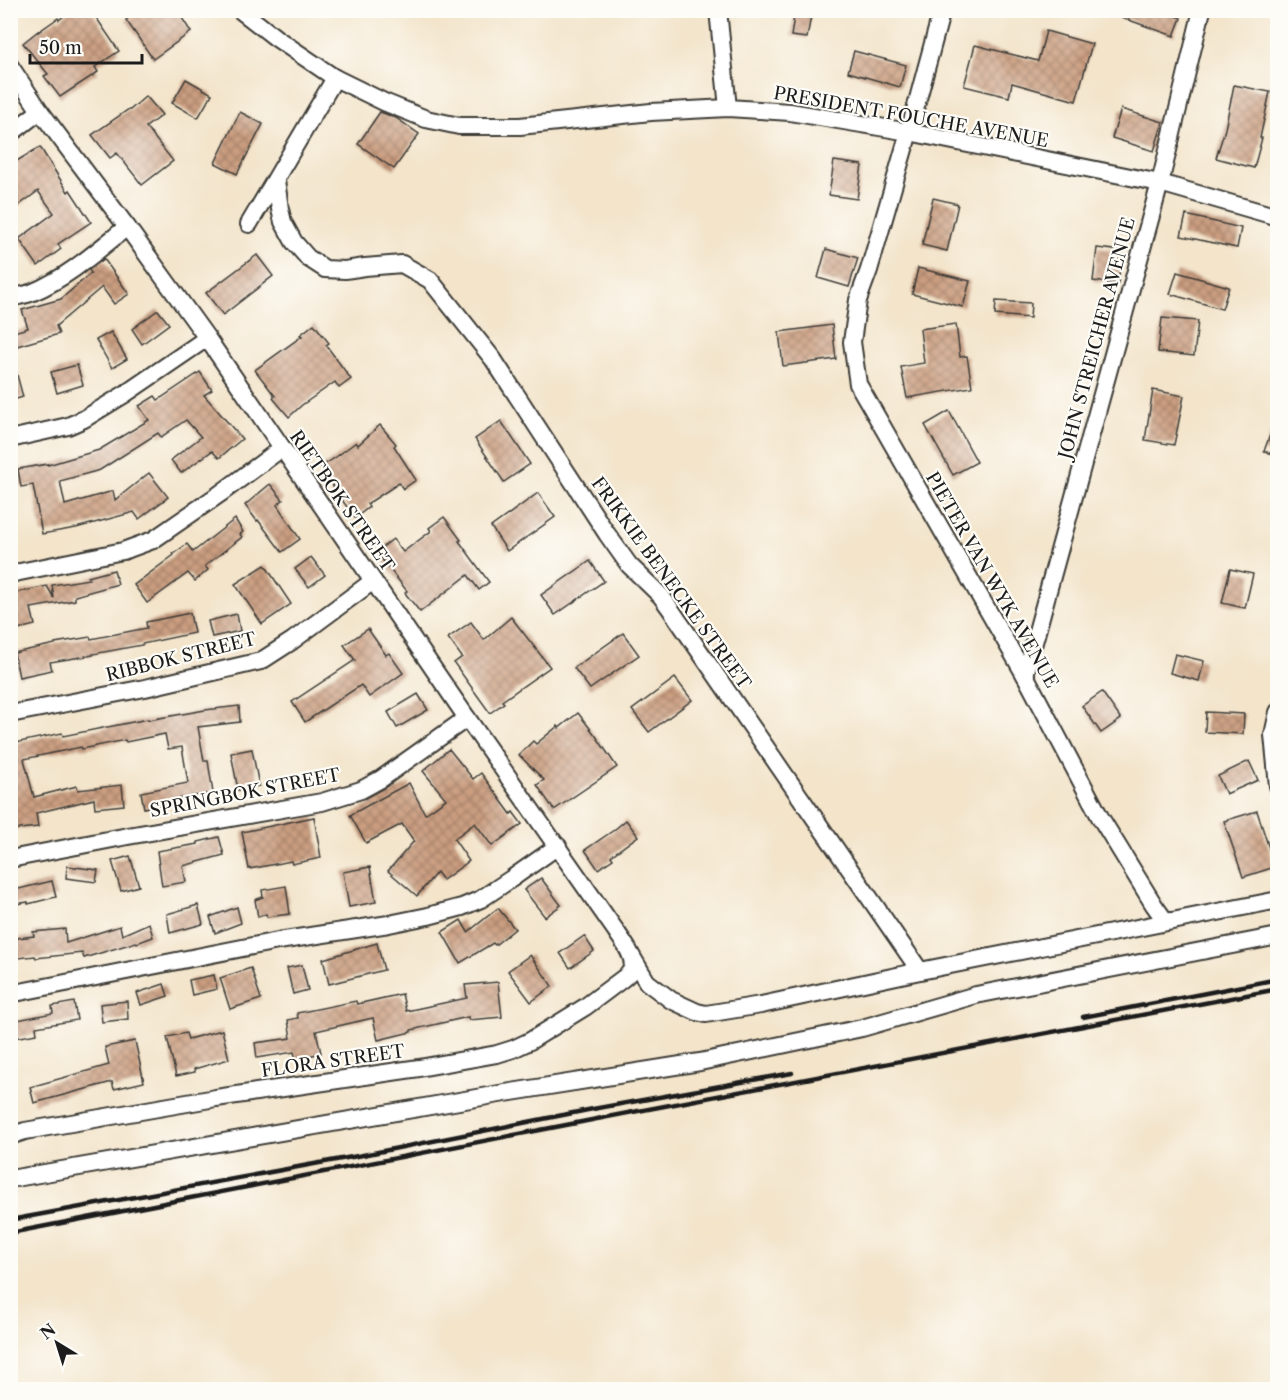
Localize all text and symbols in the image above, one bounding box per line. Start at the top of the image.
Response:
scale bar [30,27,142,65]
text: 50 m [39,37,82,59]
street label: PRESIDENT FOUCHE AVENUE [772,82,1050,152]
street label: JOHN STREICHER AVENUE [1053,215,1140,464]
street label: RIETBOK STREET [285,426,399,576]
street label: PIETER VAN WYK AVENUE [921,468,1063,692]
street label: FRIKKIE BENECKE STREET [587,473,756,694]
street label: RIBBOK STREET [104,628,259,686]
street label: SPRINGBOK STREET [148,764,342,822]
street label: FLORA STREET [260,1040,407,1082]
north arrow [27,1313,87,1373]
text: N [36,1319,59,1343]

